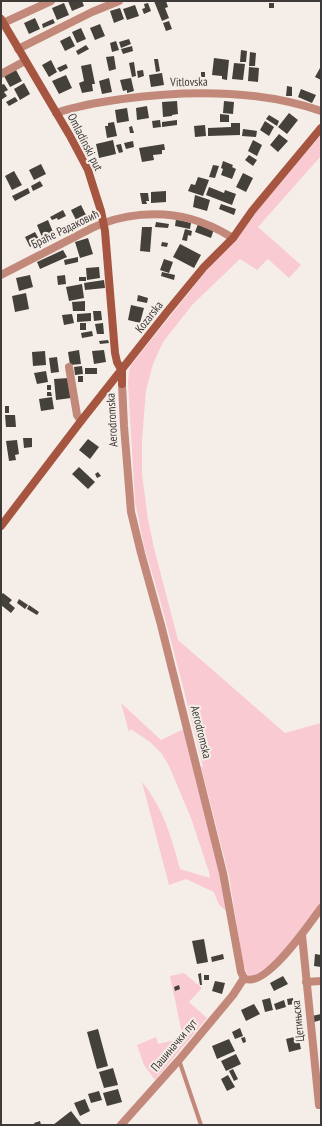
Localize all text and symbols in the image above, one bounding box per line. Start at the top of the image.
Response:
street label: Vitlovska [169,74,208,89]
street label: Omladinski put [65,110,107,174]
street label: Браће Радаковић [29,206,101,251]
street label: Kozarska [131,298,166,336]
street label: Aerodromska [103,392,120,447]
street label: Aerodromska [188,704,215,760]
street label: Цетињска [288,999,307,1042]
street label: Пашиначки пут [147,1015,200,1074]

